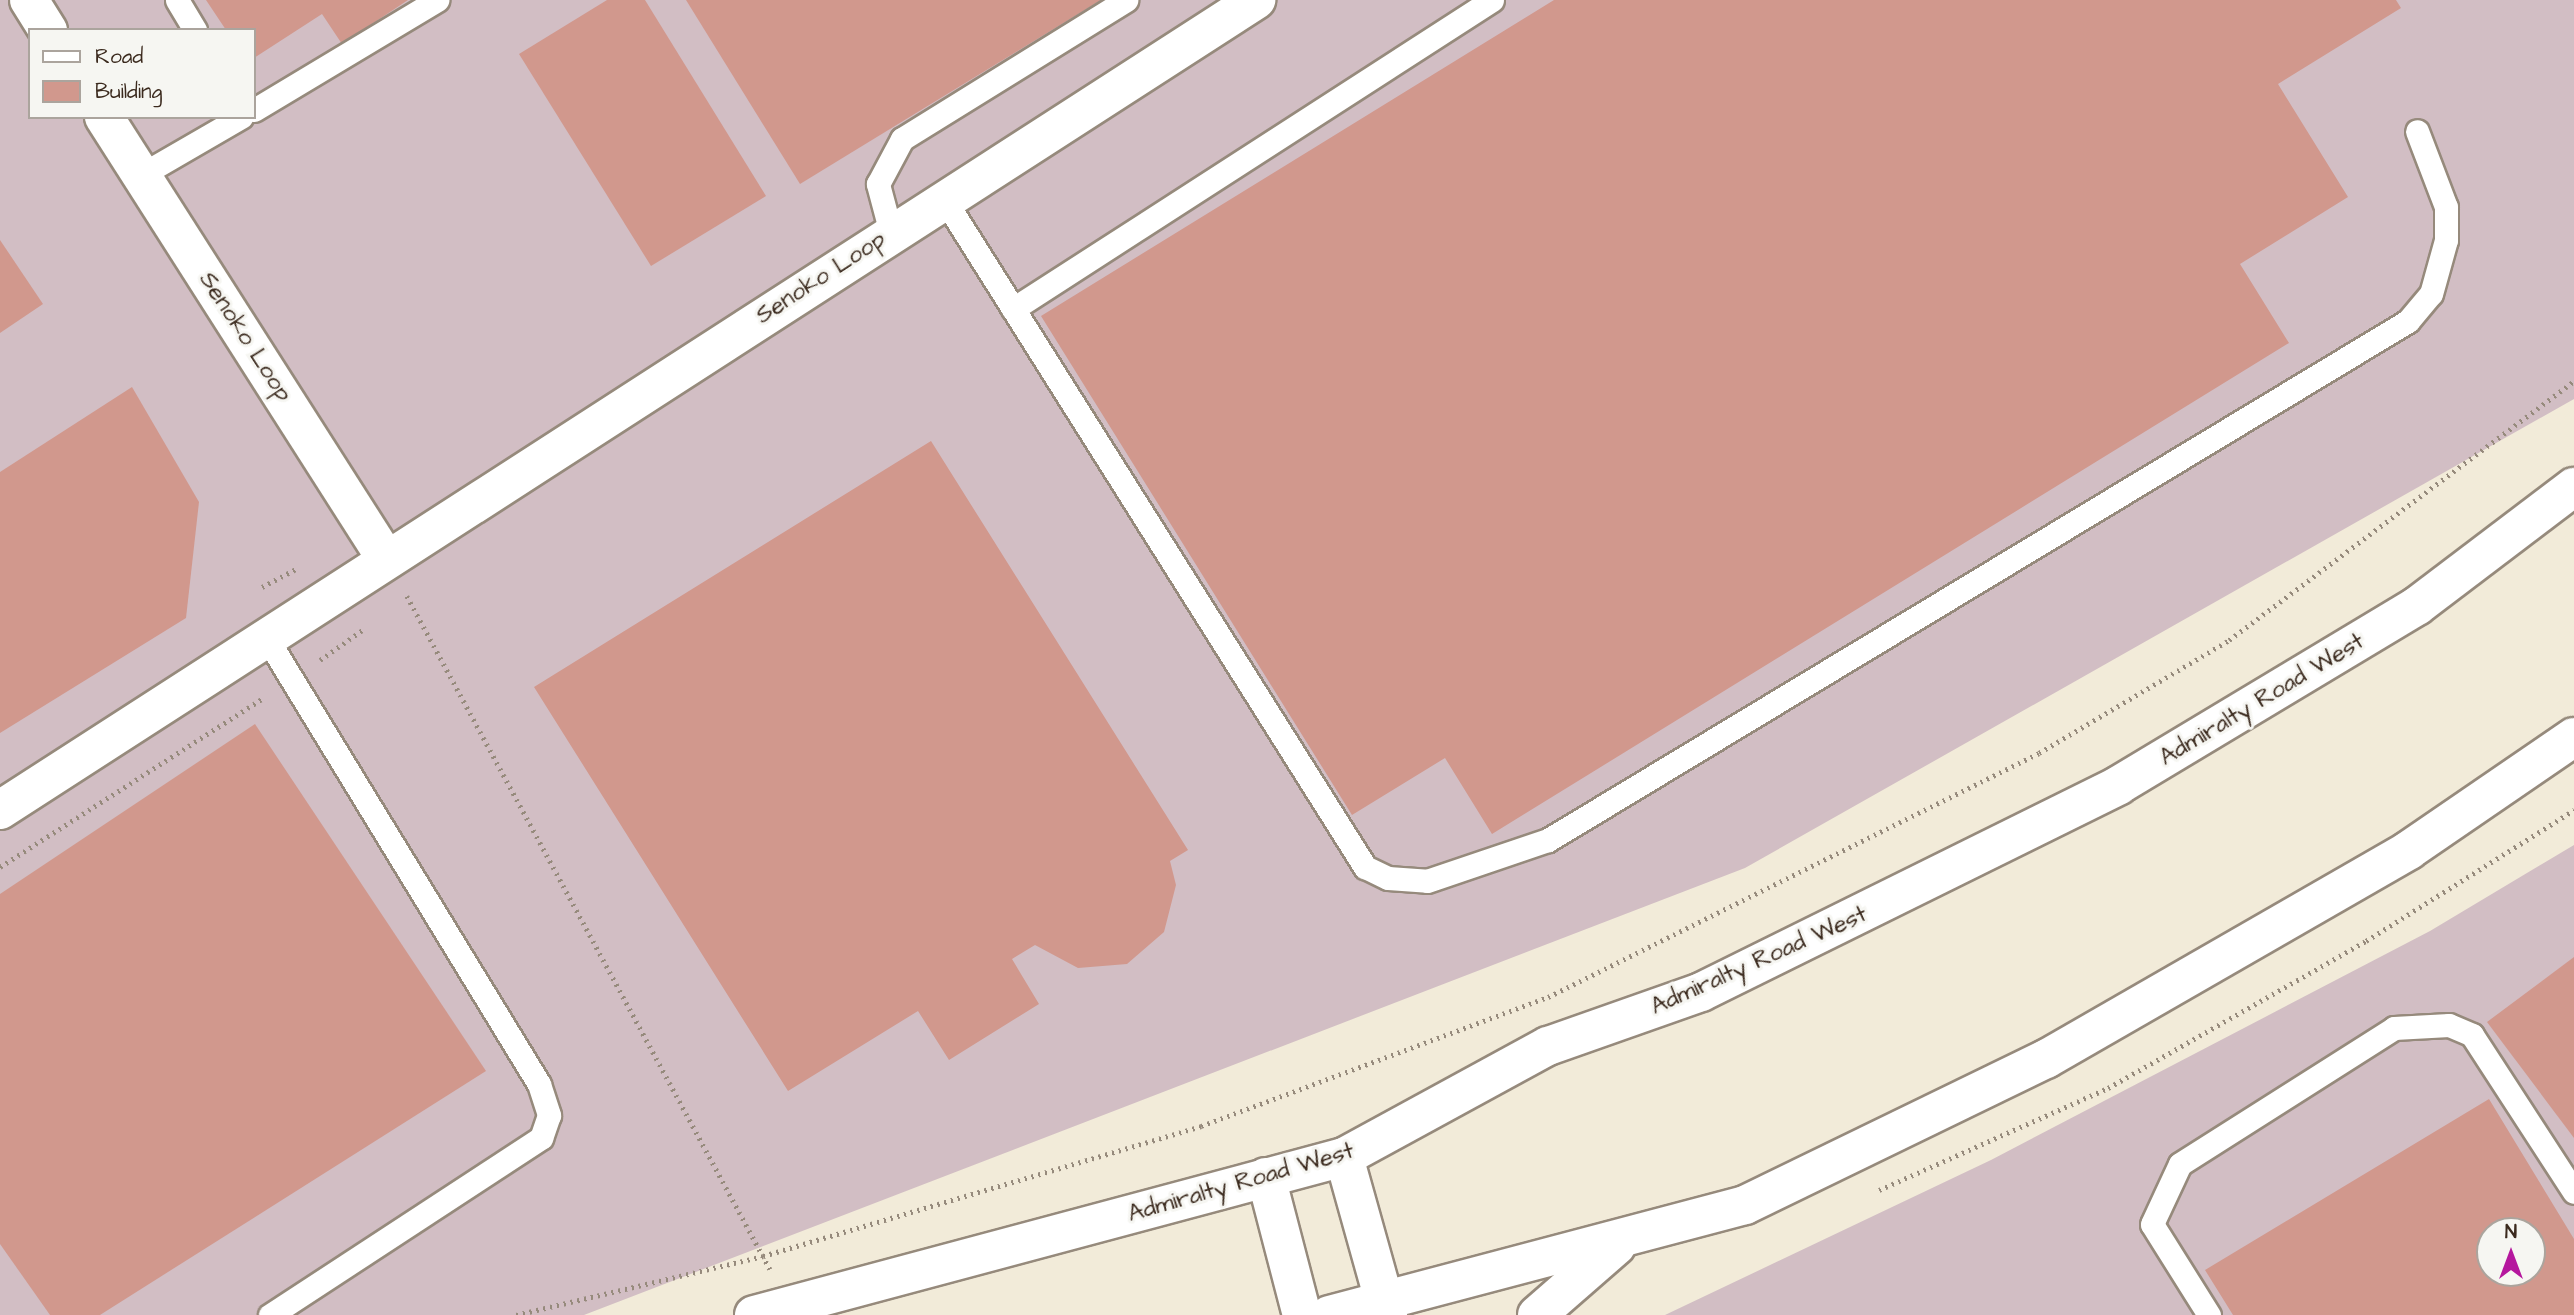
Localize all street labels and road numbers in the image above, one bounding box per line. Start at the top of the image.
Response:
street label: Senoko Loop [751,225,891,331]
street label: Senoko Loop [192,267,298,407]
street label: Admiralty Road West [2154,627,2370,773]
street label: Admiralty Road West [1646,900,1872,1022]
street label: Admiralty Road West [1125,1137,1357,1229]

